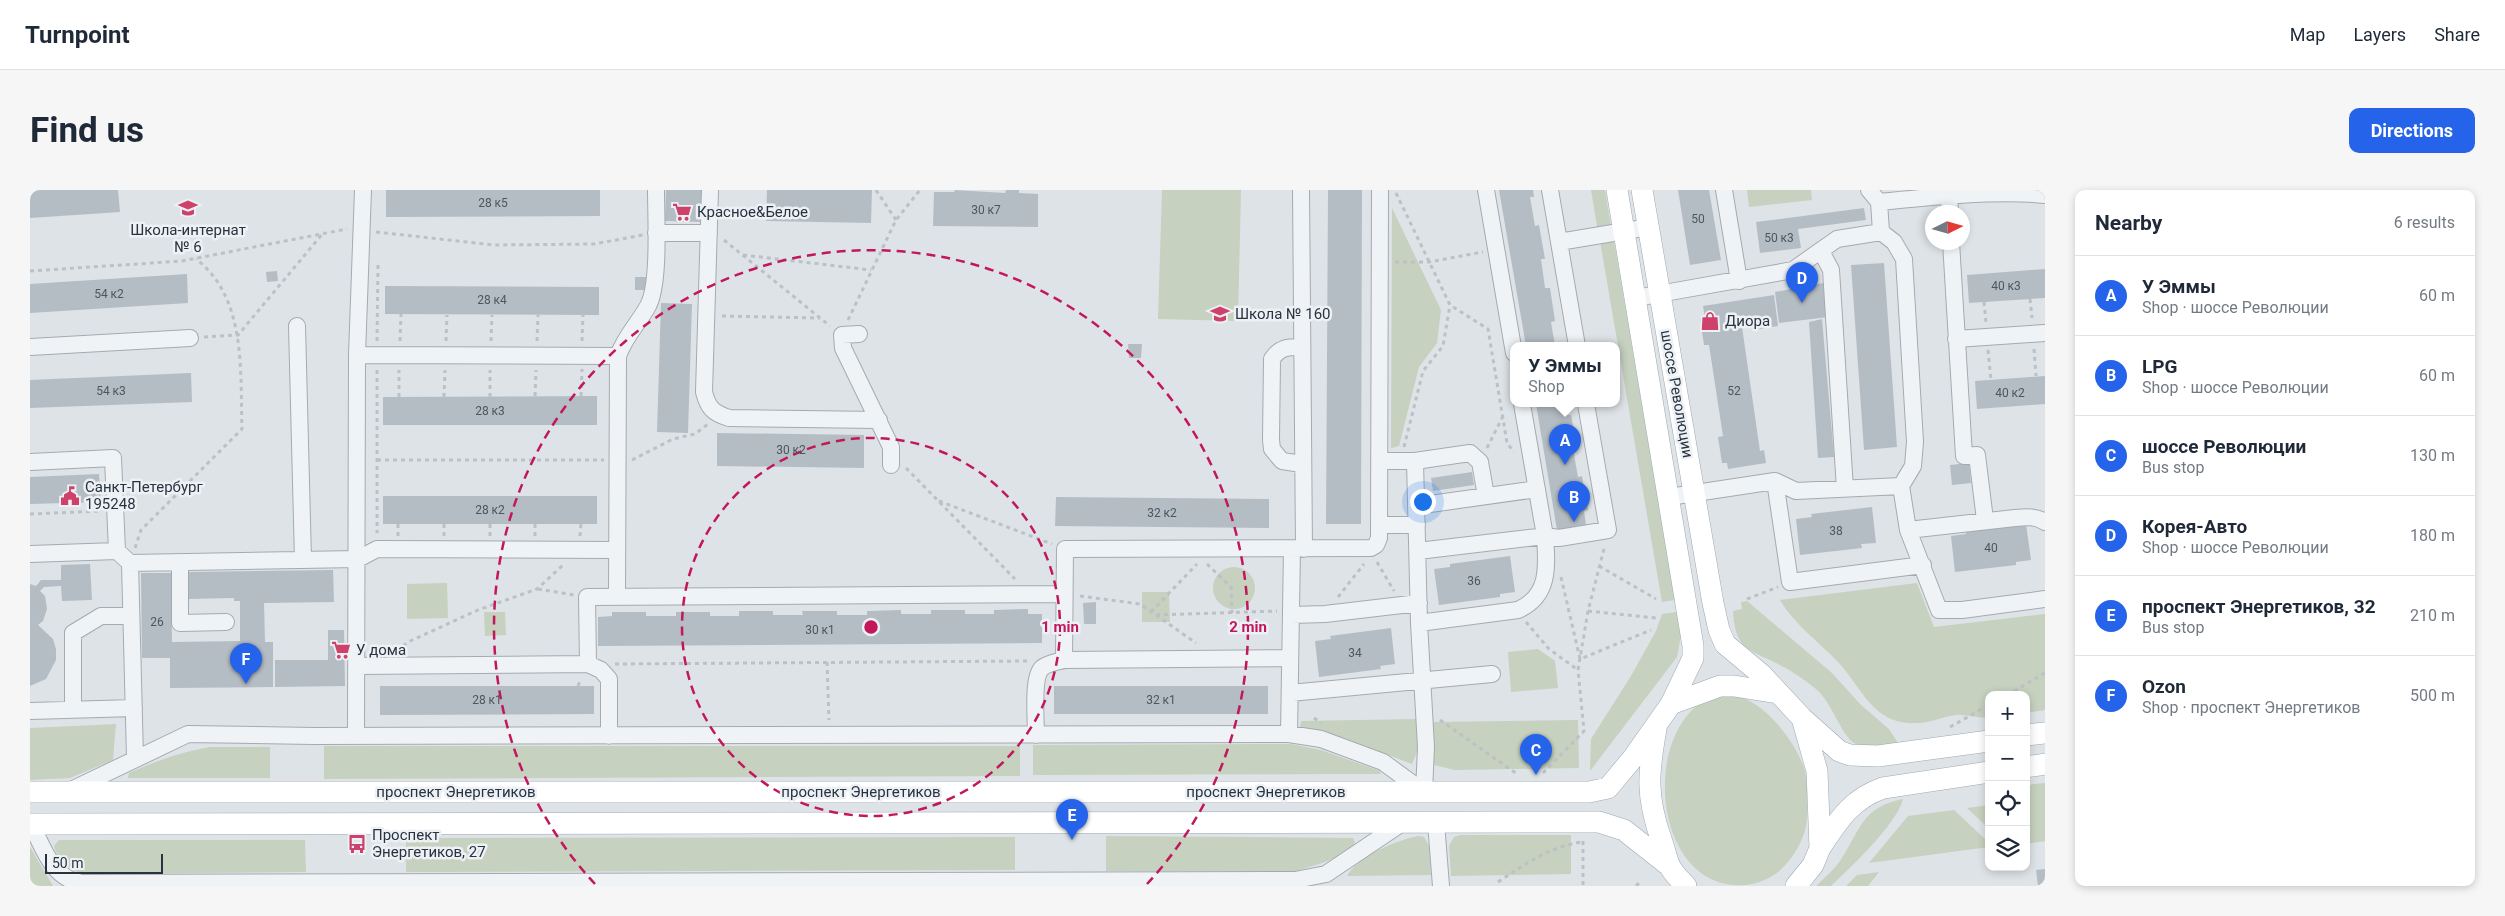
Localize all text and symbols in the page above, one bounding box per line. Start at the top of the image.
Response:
text: Turnpoint [25,21,130,49]
text: Map [2290,24,2325,45]
text: Layers [2353,24,2406,45]
text: Share [2434,24,2480,45]
button: Directions [2349,108,2475,153]
text: Find us [30,110,144,151]
house number: 28 к5 [478,196,508,210]
school or university icon: Школа-интернат № 6 [177,197,199,219]
supermarket icon: Красное&Белое [671,201,693,223]
place label: Красное&Белое [697,203,808,221]
house number: 30 к7 [971,203,1001,217]
north arrow [1925,205,1970,250]
text: Nearby [2095,211,2162,235]
house number: 50 [1691,212,1705,226]
text: 6 results [2394,213,2455,232]
place label: Школа-интернат № 6 [130,221,246,256]
house number: 50 к3 [1764,231,1794,245]
pin: D [1786,262,1818,303]
text: У Эммы [2142,275,2216,298]
house number: 40 к3 [1991,279,2021,293]
text: A [2106,286,2116,305]
text: 60 m [2419,286,2455,305]
house number: 54 к2 [94,287,124,301]
house number: 28 к4 [477,293,507,307]
text: Shop · шоссе Революции [2142,298,2329,317]
school or university icon: Школа № 160 [1209,303,1231,325]
place label: Школа № 160 [1235,305,1331,323]
shop icon: Диора [1699,310,1721,332]
place label: Диора [1725,312,1770,330]
street label: шоссе Революции [1657,329,1697,459]
popup [1510,342,1620,407]
text: У Эммы [1528,354,1602,377]
text: LPG [2142,355,2177,378]
text: B [2106,366,2116,385]
text: 60 m [2419,366,2455,385]
text: Shop [1528,377,1565,396]
text: Shop · шоссе Революции [2142,378,2329,397]
house number: 54 к3 [96,384,126,398]
house number: 52 [1727,384,1741,398]
house number: 40 к2 [1995,386,2025,400]
house number: 28 к3 [475,404,505,418]
pin: A [1549,424,1581,465]
text: шоссе Революции [2142,435,2306,458]
house number: 30 к2 [776,443,806,457]
text: C [2106,446,2116,465]
text: 130 m [2410,446,2455,465]
text: Bus stop [2142,458,2204,477]
place label: Санкт-Петербург 195248 [85,478,203,513]
pin: B [1558,481,1590,522]
public building icon: Санкт-Петербург 195248 [59,485,81,507]
your location [1410,489,1436,515]
house number: 28 к2 [475,503,505,517]
house number: 32 к2 [1147,506,1177,520]
text: Корея-Авто [2142,515,2247,538]
house number: 38 [1829,524,1843,538]
text: D [2106,526,2116,545]
text: 180 m [2410,526,2455,545]
text: Shop · шоссе Революции [2142,538,2329,557]
house number: 40 [1984,541,1998,555]
house number: 36 [1467,574,1481,588]
text: проспект Энергетиков, 32 [2142,595,2376,618]
text: E [2107,606,2116,625]
text: 210 m [2410,606,2455,625]
house number: 26 [150,615,164,629]
centre of rings [862,618,880,636]
text: 1 min [1041,618,1079,636]
text: 2 min [1229,618,1267,636]
text: Bus stop [2142,618,2204,637]
house number: 30 к1 [805,623,835,637]
supermarket icon: У дома [330,639,352,661]
place label: У дома [356,641,406,659]
pin: F [230,643,262,684]
house number: 34 [1348,646,1362,660]
text: Ozon [2142,675,2186,698]
text: F [2107,686,2115,705]
text: 500 m [2410,686,2455,705]
map controls [1985,691,2030,871]
button: + [1985,691,2030,736]
house number: 28 к1 [472,693,502,707]
house number: 32 к1 [1146,693,1176,707]
text: Shop · проспект Энергетиков [2142,698,2360,717]
pin: C [1520,734,1552,775]
button: − [1985,736,2030,781]
button: locate [1985,781,2030,826]
street label: проспект Энергетиков [376,783,536,801]
street label: проспект Энергетиков [781,783,941,801]
street label: проспект Энергетиков [1186,783,1346,801]
pin: E [1056,799,1088,840]
place label: Проспект Энергетиков, 27 [372,826,486,861]
button: layers [1985,826,2030,871]
bus stop icon: Проспект Энергетиков, 27 [346,833,368,855]
scale bar [45,851,162,874]
text: 50 m [52,855,84,871]

